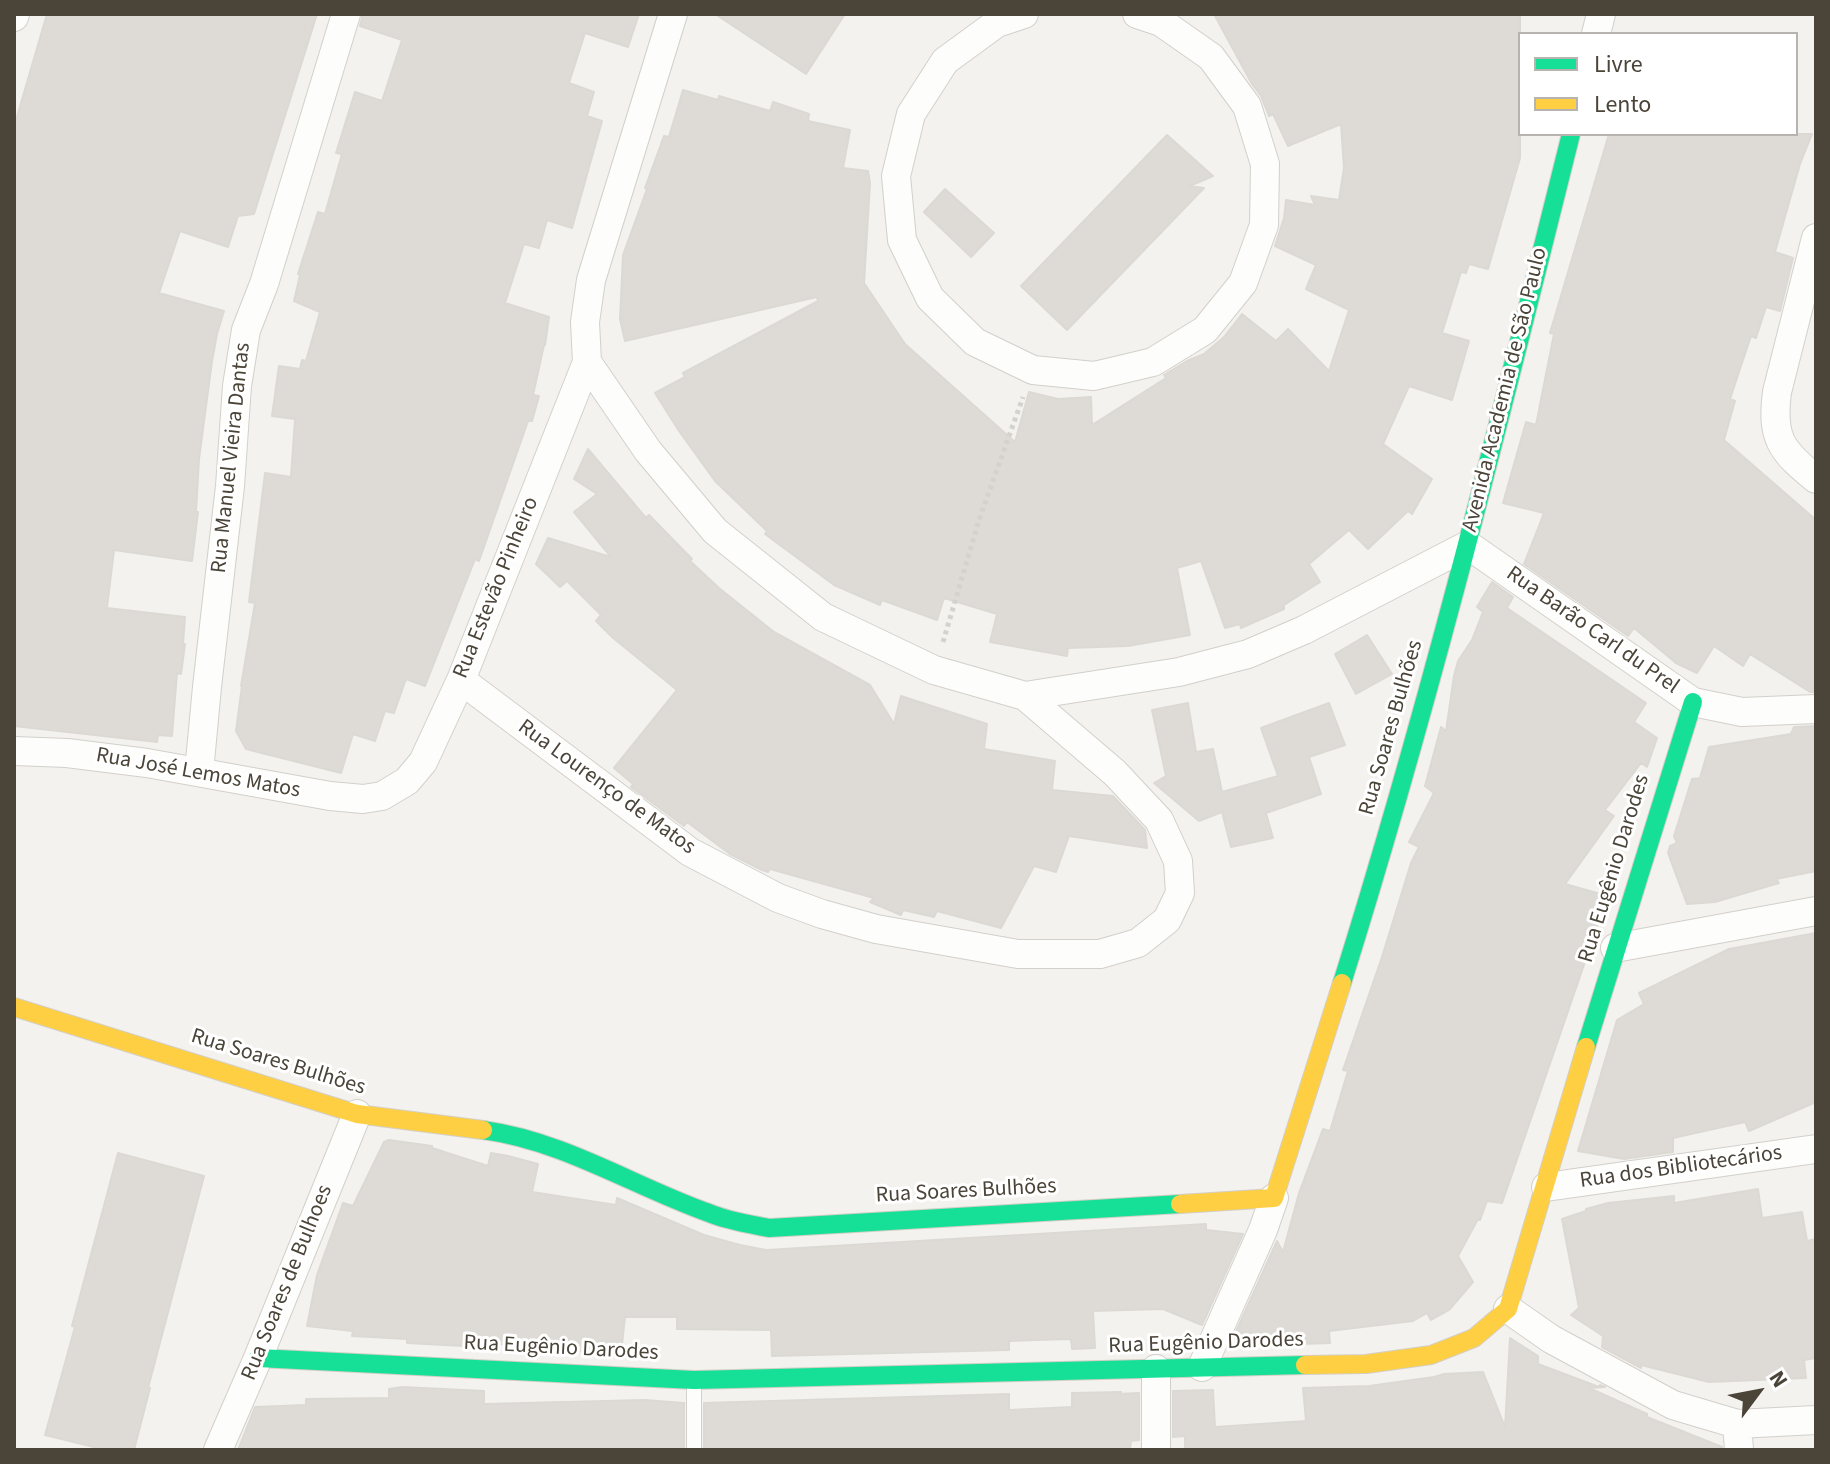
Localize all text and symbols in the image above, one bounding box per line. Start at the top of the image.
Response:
legend [1518,32,1798,136]
text: Livre [1594,47,1643,82]
text: Lento [1594,87,1651,122]
street label: Avenida Academia de São Paulo [1458,245,1554,535]
street label: Rua Manuel Vieira Dantas [207,341,257,575]
street label: Rua Estevão Pinheiro [449,493,545,683]
street label: Rua Barão Carl du Prel [1501,561,1683,701]
street label: Rua Soares Bulhões [1354,637,1430,819]
street label: Rua Lourenço de Matos [512,715,700,861]
street label: Rua José Lemos Matos [94,743,302,805]
street label: Rua Eugênio Darodes [1574,772,1656,966]
street label: Rua Soares Bulhões [188,1024,368,1102]
street label: Rua dos Bibliotecários [1578,1141,1784,1195]
street label: Rua Soares Bulhões [875,1174,1057,1210]
street label: Rua Soares de Bulhoes [237,1181,339,1385]
street label: Rua Eugênio Darodes [1108,1327,1304,1361]
street label: Rua Eugênio Darodes [463,1331,659,1367]
north arrow [1718,1352,1798,1432]
text: N [1761,1365,1796,1394]

